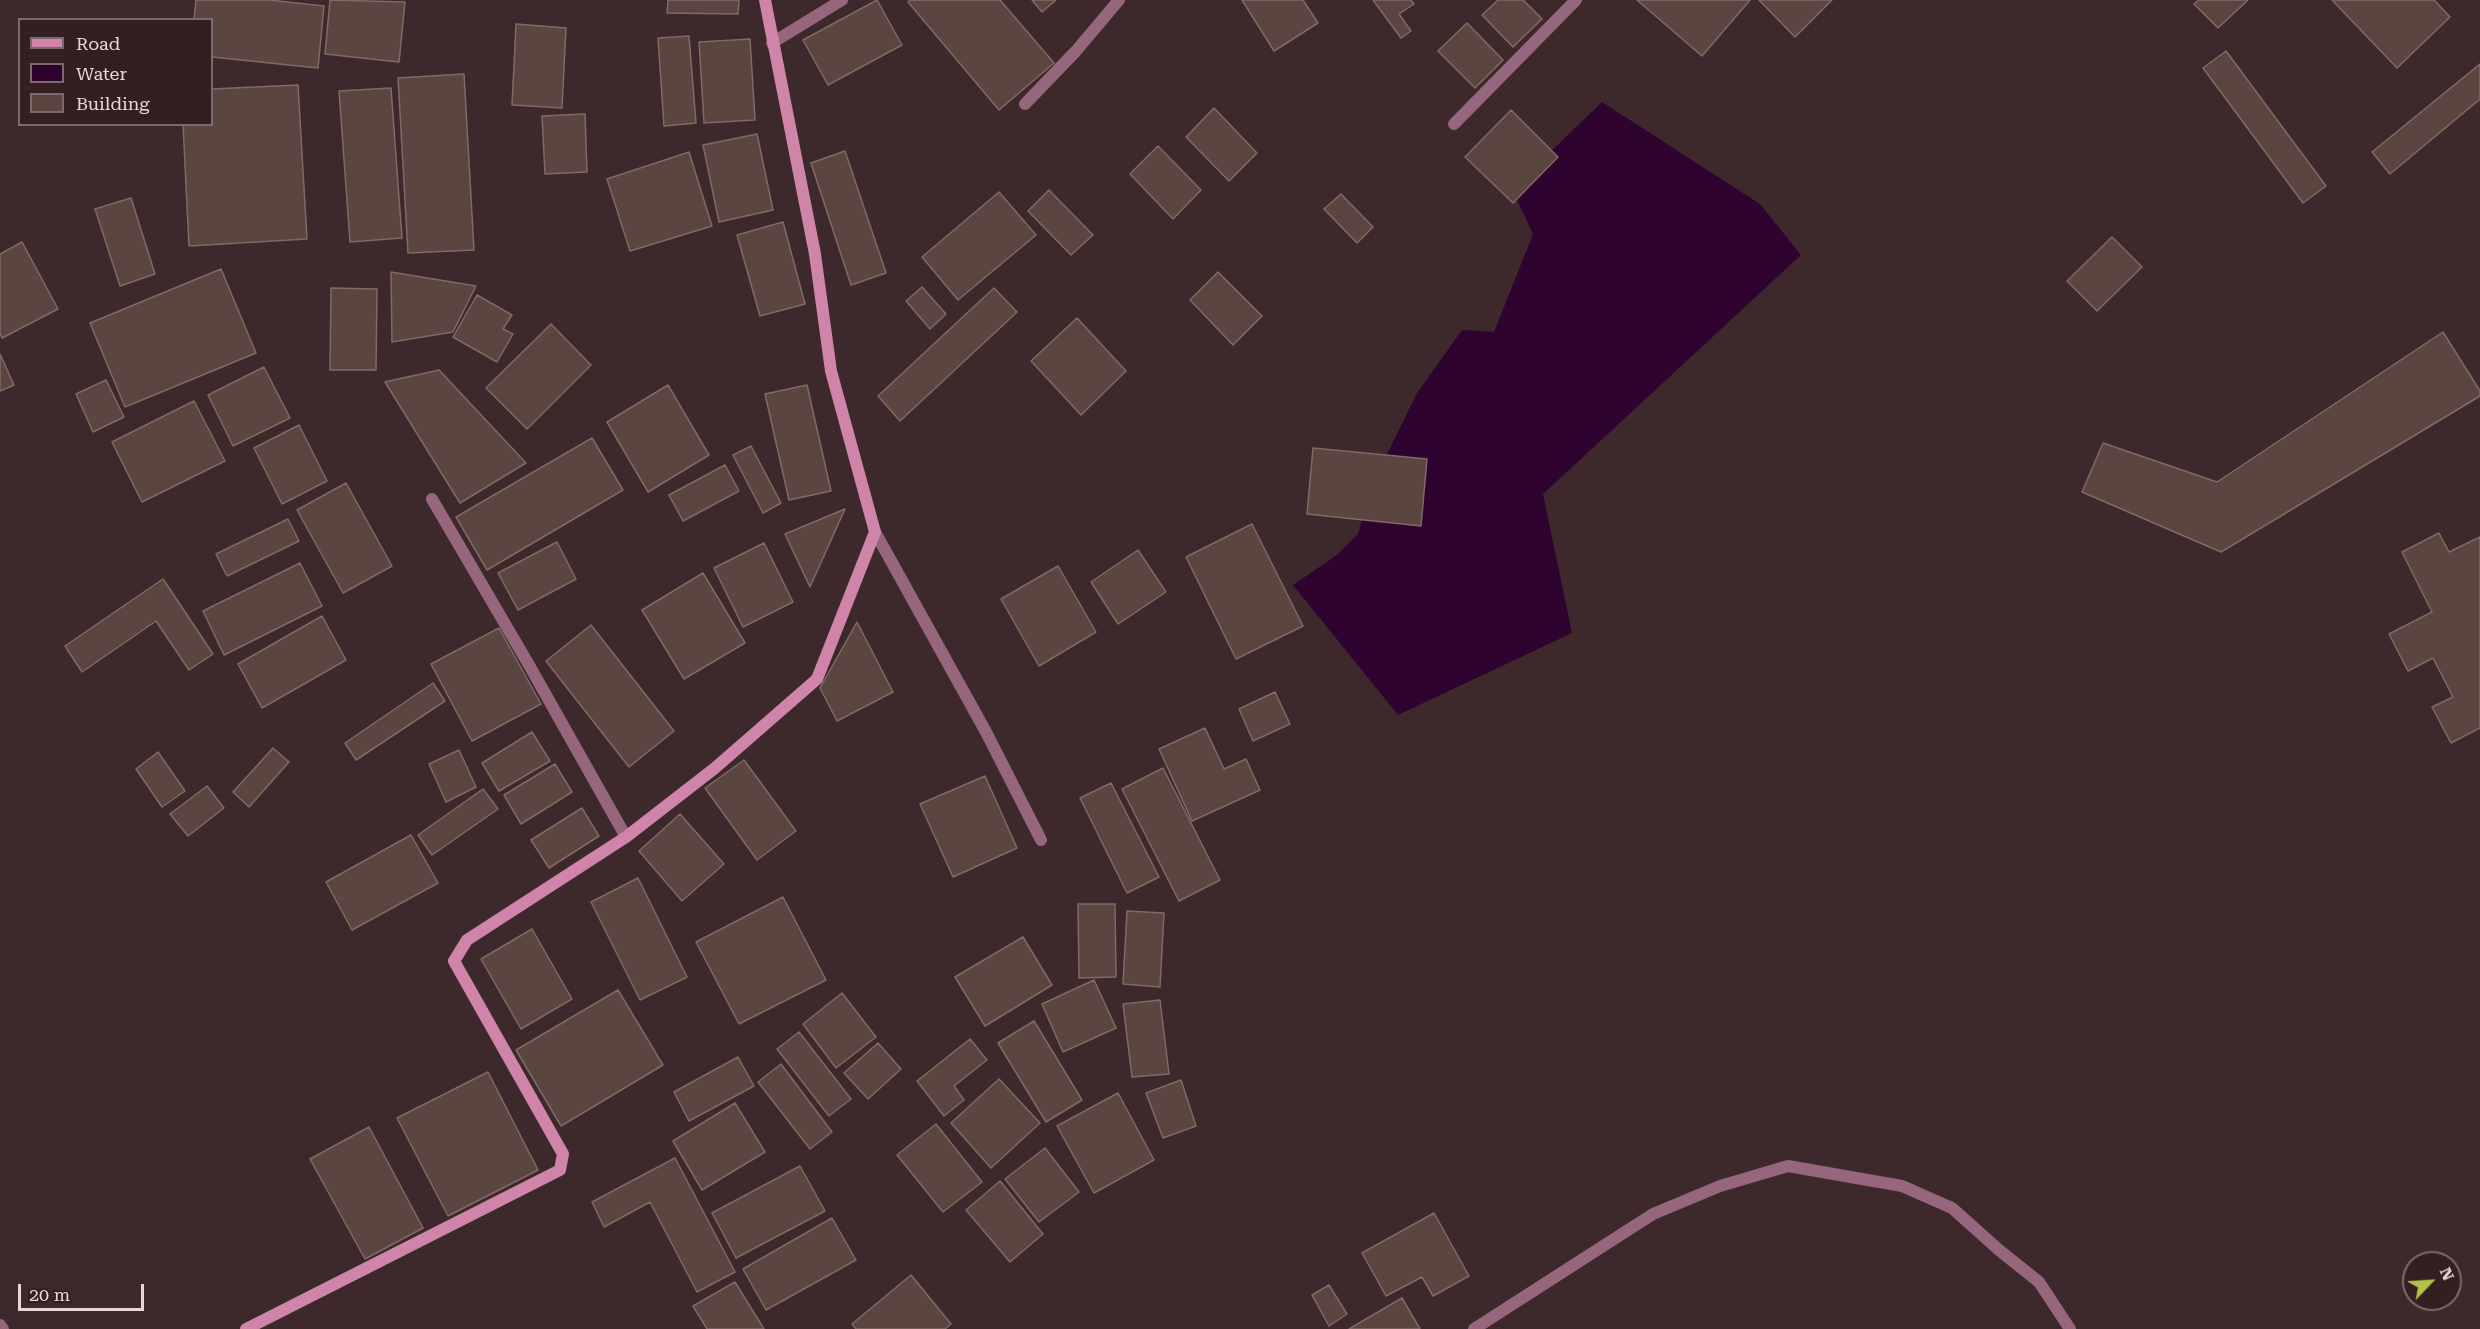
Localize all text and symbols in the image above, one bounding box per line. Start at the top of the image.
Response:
legend [18,18,213,126]
text: Road [76,33,120,54]
text: Water [76,63,127,84]
text: Building [76,93,150,114]
north arrow [2402,1251,2462,1311]
text: N [2436,1264,2458,1284]
scale bar [21,1272,147,1310]
text: 20 m [29,1284,70,1305]

